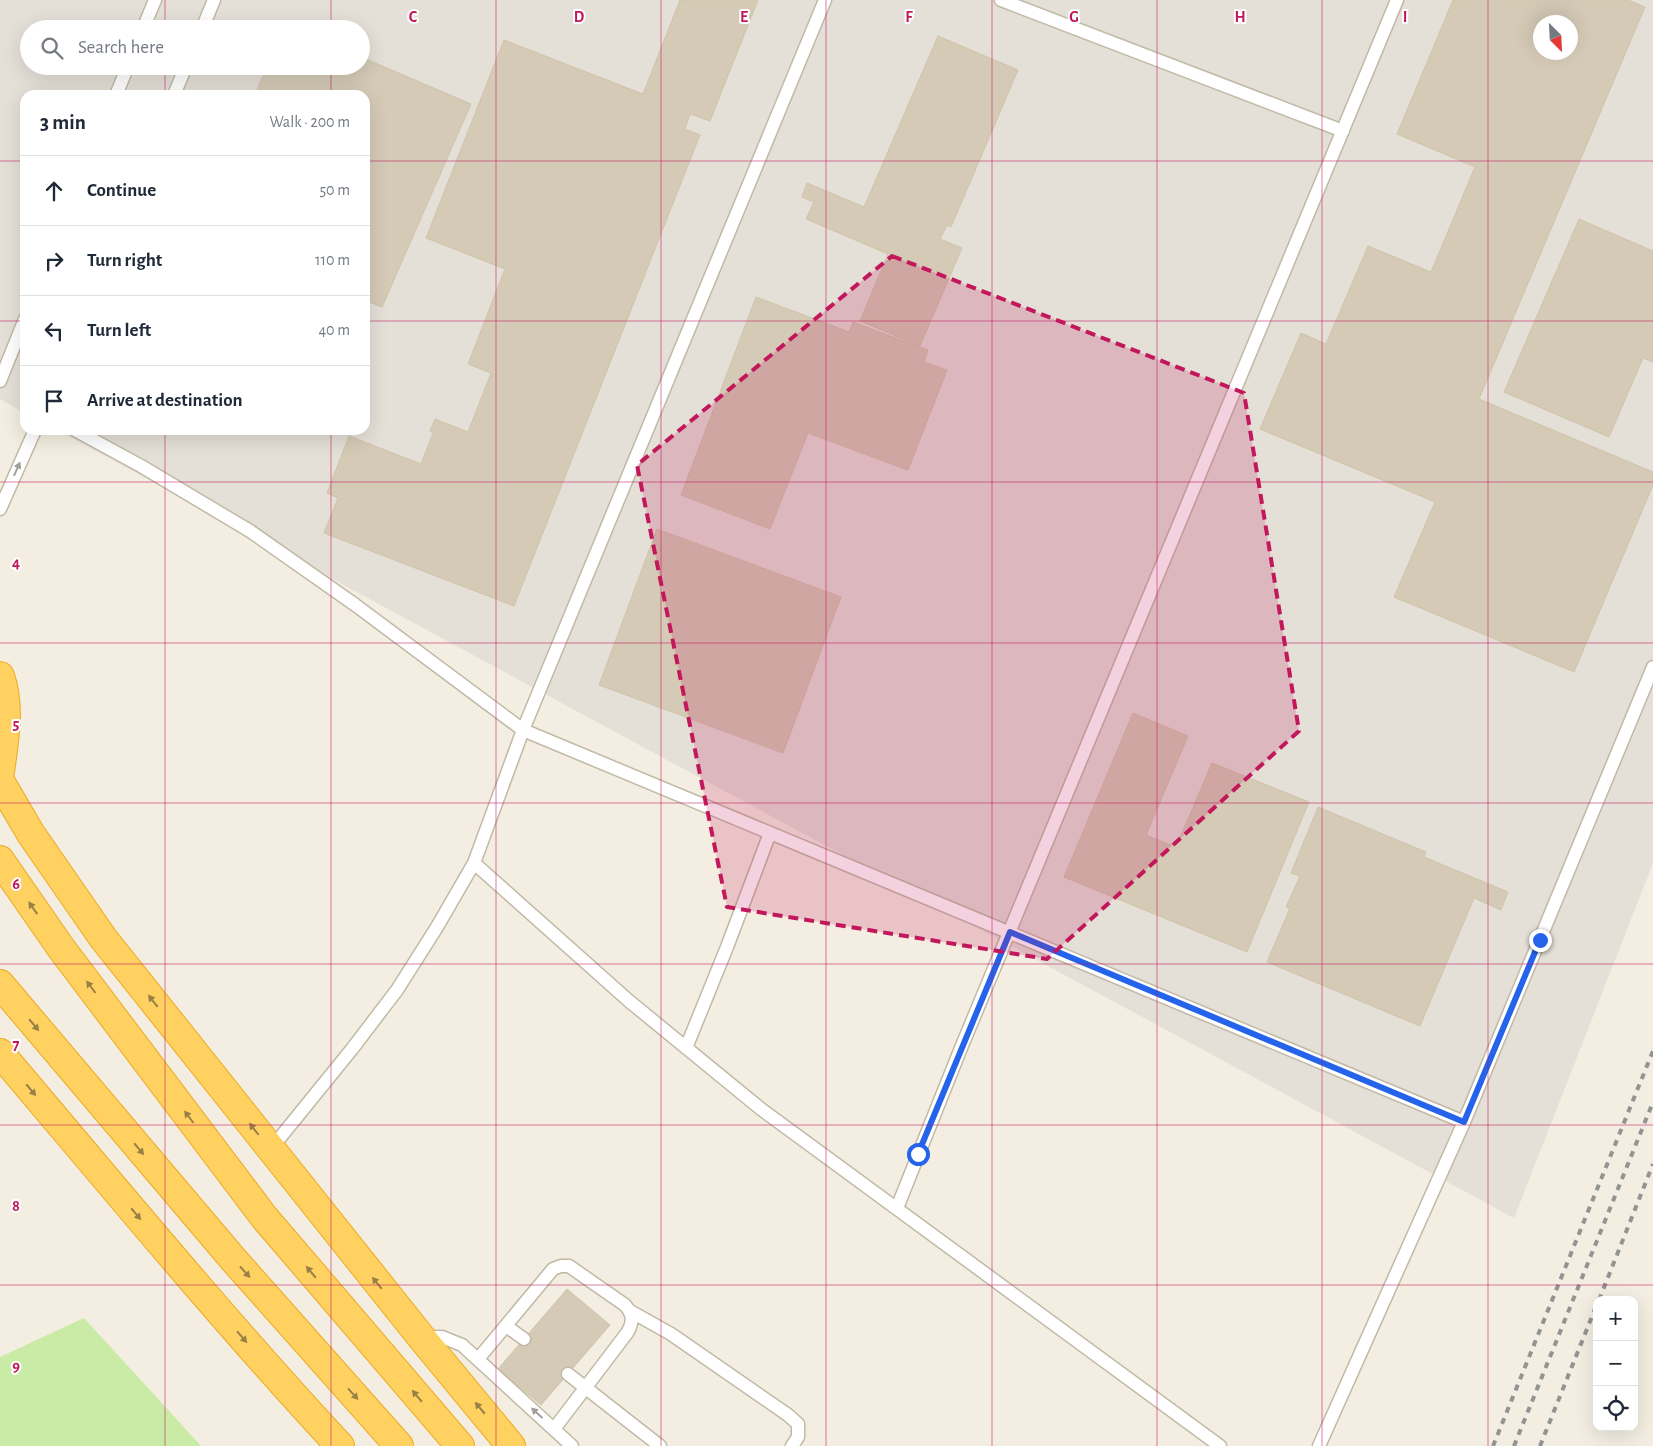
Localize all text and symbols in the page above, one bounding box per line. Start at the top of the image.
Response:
text: C [409,9,418,25]
text: D [574,9,585,25]
text: E [740,9,748,25]
text: F [905,9,913,25]
text: G [1069,9,1079,25]
text: H [1234,9,1246,25]
text: I [1403,9,1407,25]
north arrow [1533,15,1578,60]
search box [20,20,370,75]
icon: search [38,34,66,62]
text: Search here [78,38,164,57]
text: 3 min [40,112,86,133]
text: Walk · 200 m [269,114,350,130]
icon: ahead [40,177,68,205]
text: Continue [87,181,156,200]
text: 50 m [319,182,350,198]
icon: right [40,247,68,275]
text: Turn right [87,251,162,270]
text: 110 m [315,252,350,268]
icon: left [40,317,68,345]
text: Turn left [87,321,151,340]
text: 40 m [318,322,350,338]
icon: arrive [40,387,68,415]
text: Arrive at destination [87,391,243,410]
one-way arrow [14,462,22,476]
text: 4 [12,555,20,571]
text: 5 [13,716,20,732]
text: 6 [12,876,20,892]
one-way arrow [28,901,38,915]
route end [1529,929,1552,952]
one-way arrow [86,980,96,994]
one-way arrow [147,995,158,1008]
one-way arrow [29,1018,40,1031]
text: 7 [13,1037,20,1053]
one-way arrow [26,1083,37,1096]
one-way arrow [184,1110,194,1124]
one-way arrow [248,1122,259,1135]
one-way arrow [134,1142,145,1155]
route start [907,1143,930,1166]
text: 8 [12,1198,20,1214]
one-way arrow [131,1207,142,1220]
one-way arrow [239,1266,250,1279]
one-way arrow [306,1266,317,1279]
one-way arrow [372,1276,382,1290]
map controls [1593,1296,1638,1431]
button: + [1593,1296,1638,1341]
one-way arrow [236,1331,248,1343]
button: − [1593,1341,1638,1386]
text: 9 [12,1358,20,1374]
button: locate [1593,1386,1638,1431]
one-way arrow [347,1387,358,1400]
one-way arrow [411,1389,422,1402]
one-way arrow [474,1402,485,1415]
one-way arrow [531,1407,543,1419]

